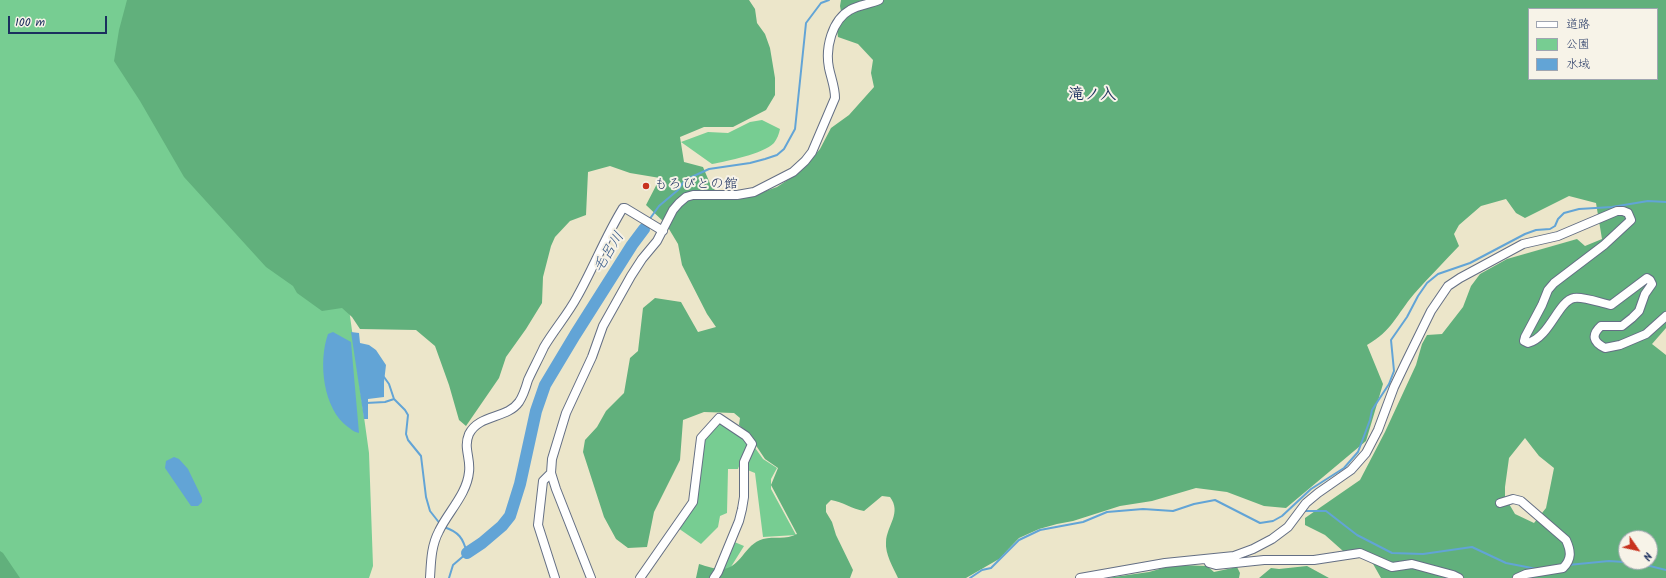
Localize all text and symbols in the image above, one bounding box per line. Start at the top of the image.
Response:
scale bar [10,8,109,34]
legend [1528,8,1658,80]
text: 100 m [15,13,45,32]
text: 道路 [1566,15,1590,34]
text: 公園 [1566,35,1590,54]
text: 水域 [1566,55,1590,74]
district label: 滝ノ入 [1068,86,1116,106]
place label: もろびとの館 [654,178,738,194]
marker: もろびとの館 [641,181,651,191]
water label: 毛呂川 [590,229,630,277]
north arrow [1618,530,1658,570]
text: N [1638,548,1657,564]

